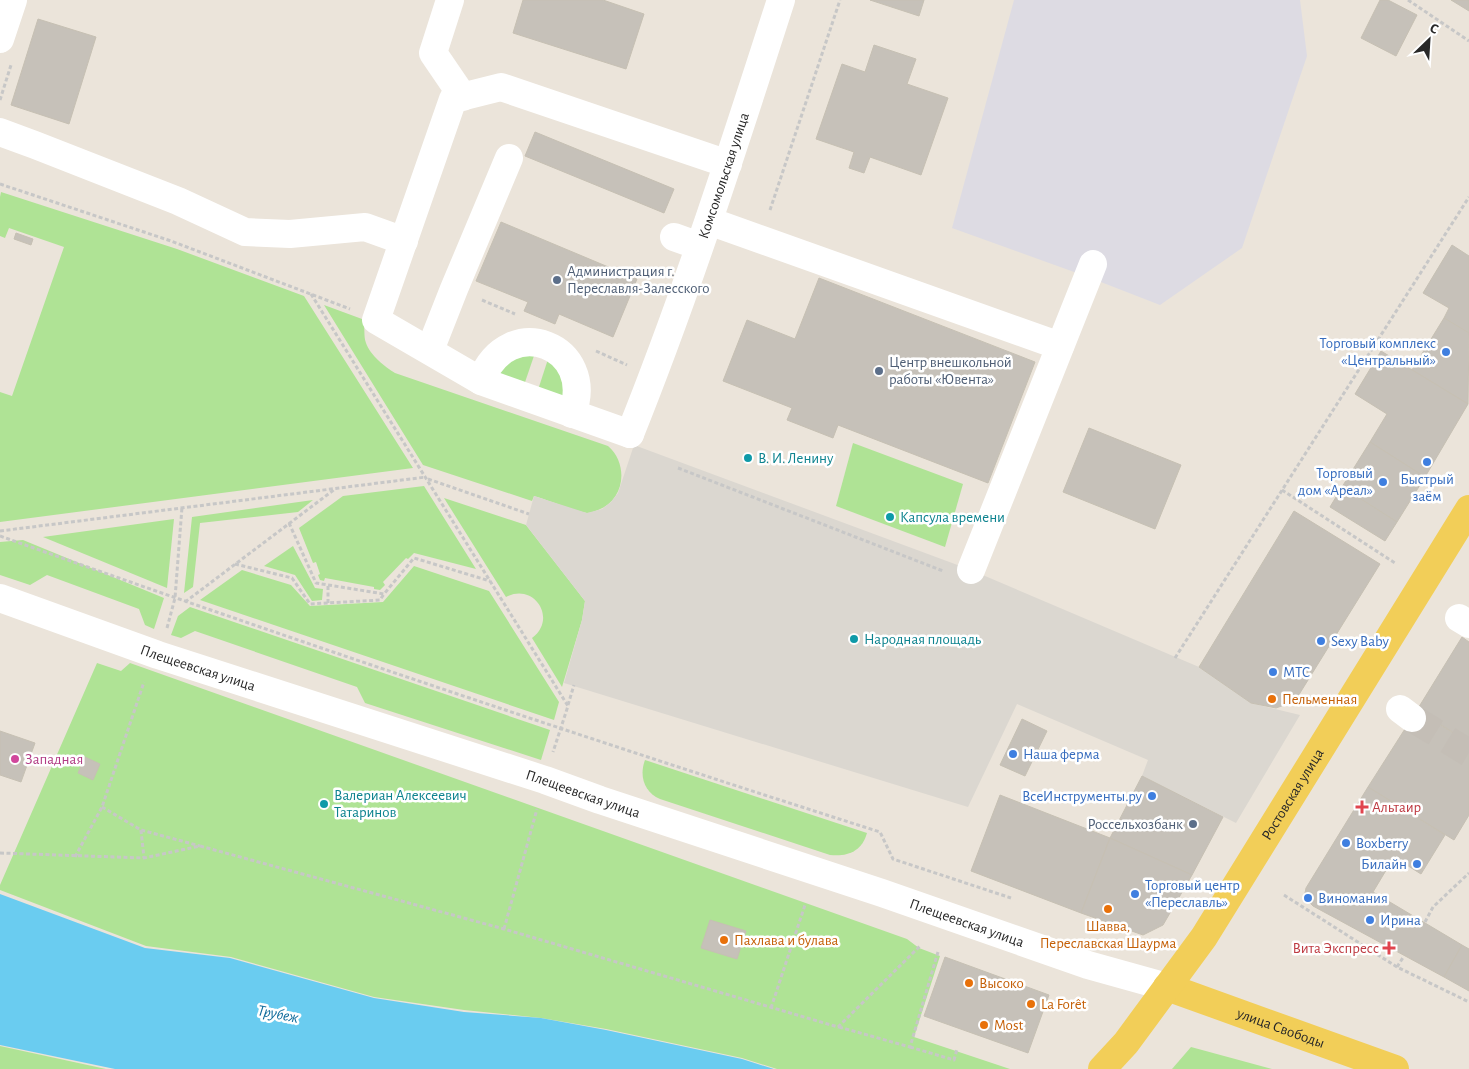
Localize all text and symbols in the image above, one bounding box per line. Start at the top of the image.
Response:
north arrow [1404,15,1454,65]
text: С [1428,21,1441,37]
street label: Комсомольская улица [695,110,752,240]
place label: Администрация г. Переславля-Залесского [567,264,710,296]
marker: Администрация г. Переславля-Залесского [551,274,563,286]
place label: Торговый комплекс «Центральный» [1320,336,1436,368]
marker: Торговый комплекс «Центральный» [1440,346,1452,358]
place label: Центр внешкольной работы «Ювента» [889,355,1012,387]
marker: Центр внешкольной работы «Ювента» [873,365,885,377]
place label: В. И. Ленину [758,451,834,466]
marker: В. И. Ленину [742,452,754,464]
marker: Быстрый заём [1421,456,1433,468]
place label: Торговый дом «Ареал» [1298,466,1373,498]
place label: Быстрый заём [1400,472,1454,504]
marker: Торговый дом «Ареал» [1377,476,1389,488]
place label: Капсула времени [900,510,1005,525]
marker: Капсула времени [884,511,896,523]
place label: Народная площадь [864,632,982,647]
marker: Народная площадь [848,633,860,645]
place label: Sexy Baby [1331,634,1390,649]
marker: Sexy Baby [1315,635,1327,647]
street label: Плещеевская улица [139,642,258,694]
place label: МТС [1283,665,1310,680]
marker: МТС [1267,666,1279,678]
place label: Пельменная [1282,692,1357,707]
marker: Пельменная [1266,693,1278,705]
street label: Ростовская улица [1259,746,1326,843]
place label: Наша ферма [1023,747,1100,762]
marker: Наша ферма [1007,748,1019,760]
place label: Западная [25,752,83,767]
marker: Западная [9,753,21,765]
street label: Плещеевская улица [524,767,642,820]
place label: Валериан Алексеевич Татаринов [334,788,467,820]
place label: ВсеИнструменты.ру [1022,789,1143,804]
marker: ВсеИнструменты.ру [1146,790,1158,802]
marker: Валериан Алексеевич Татаринов [318,798,330,810]
place label: Альтаир [1372,800,1422,815]
marker: Альтаир [1356,801,1368,813]
place label: Россельхозбанк [1088,817,1183,832]
marker: Россельхозбанк [1187,818,1199,830]
place label: Boxberry [1356,836,1409,851]
marker: Boxberry [1340,837,1352,849]
place label: Билайн [1361,857,1407,872]
marker: Билайн [1411,858,1423,870]
place label: Торговый центр «Переславль» [1145,878,1240,910]
marker: Торговый центр «Переславль» [1129,888,1141,900]
place label: Виномания [1318,891,1388,906]
marker: Виномания [1302,892,1314,904]
street label: Плещеевская улица [908,896,1026,950]
marker: Шавва, Переславская Шаурма [1102,903,1114,915]
place label: Ирина [1380,913,1421,928]
marker: Ирина [1364,914,1376,926]
place label: Шавва, Переславская Шаурма [1040,919,1177,951]
place label: Пахлава и булава [734,933,839,948]
marker: Пахлава и булава [718,934,730,946]
place label: Вита Экспресс [1292,941,1379,956]
marker: Вита Экспресс [1383,942,1395,954]
place label: Высоко [979,976,1024,991]
marker: Высоко [963,977,975,989]
place label: La Forêt [1041,997,1087,1012]
marker: La Forêt [1025,998,1037,1010]
water label: Трубеж [256,1002,300,1027]
street label: улица Свободы [1234,1005,1327,1051]
place label: Most [994,1018,1023,1033]
marker: Most [978,1019,990,1031]

